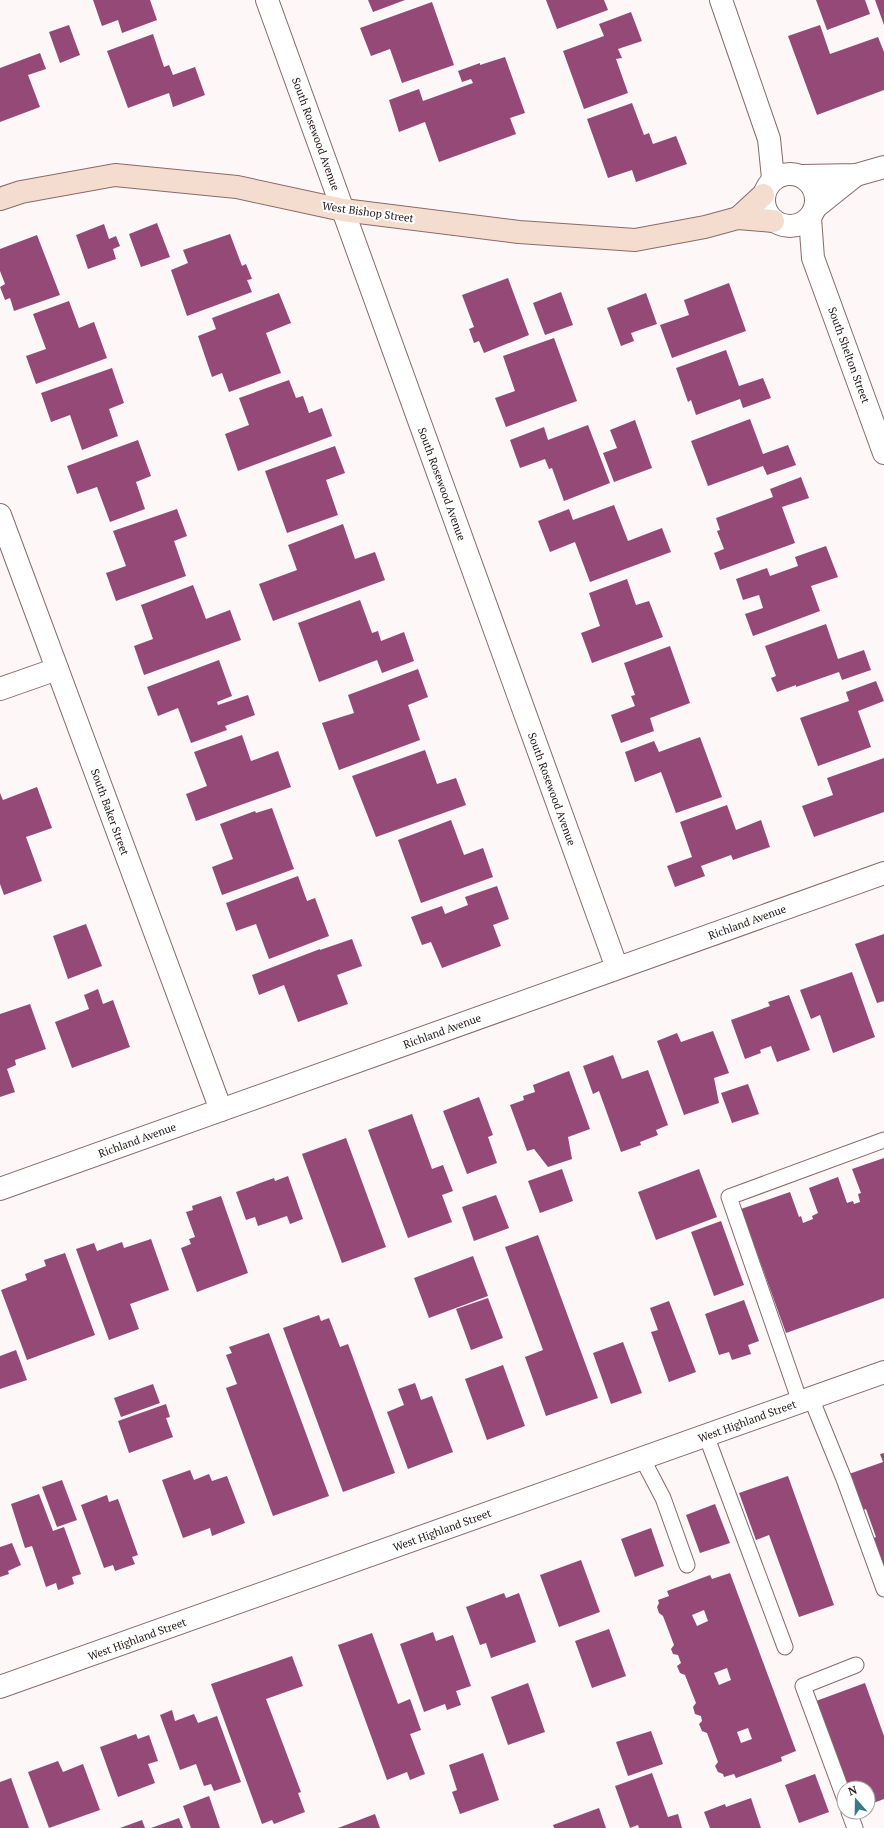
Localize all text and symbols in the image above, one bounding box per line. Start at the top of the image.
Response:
street label: South Rosewood Avenue [289,76,343,193]
street label: West Bishop Street [321,199,415,225]
street label: South Shelton Street [825,305,873,405]
street label: South Rosewood Avenue [415,426,469,543]
street label: South Rosewood Avenue [525,731,579,848]
street label: South Baker Street [88,767,132,857]
street label: Richland Avenue [706,901,788,943]
street label: Richland Avenue [401,1010,483,1052]
street label: Richland Avenue [96,1119,178,1161]
street label: West Highland Street [696,1397,798,1445]
street label: West Highland Street [391,1506,493,1554]
street label: West Highland Street [86,1615,188,1663]
north arrow [836,1780,876,1820]
text: N [846,1782,860,1799]

